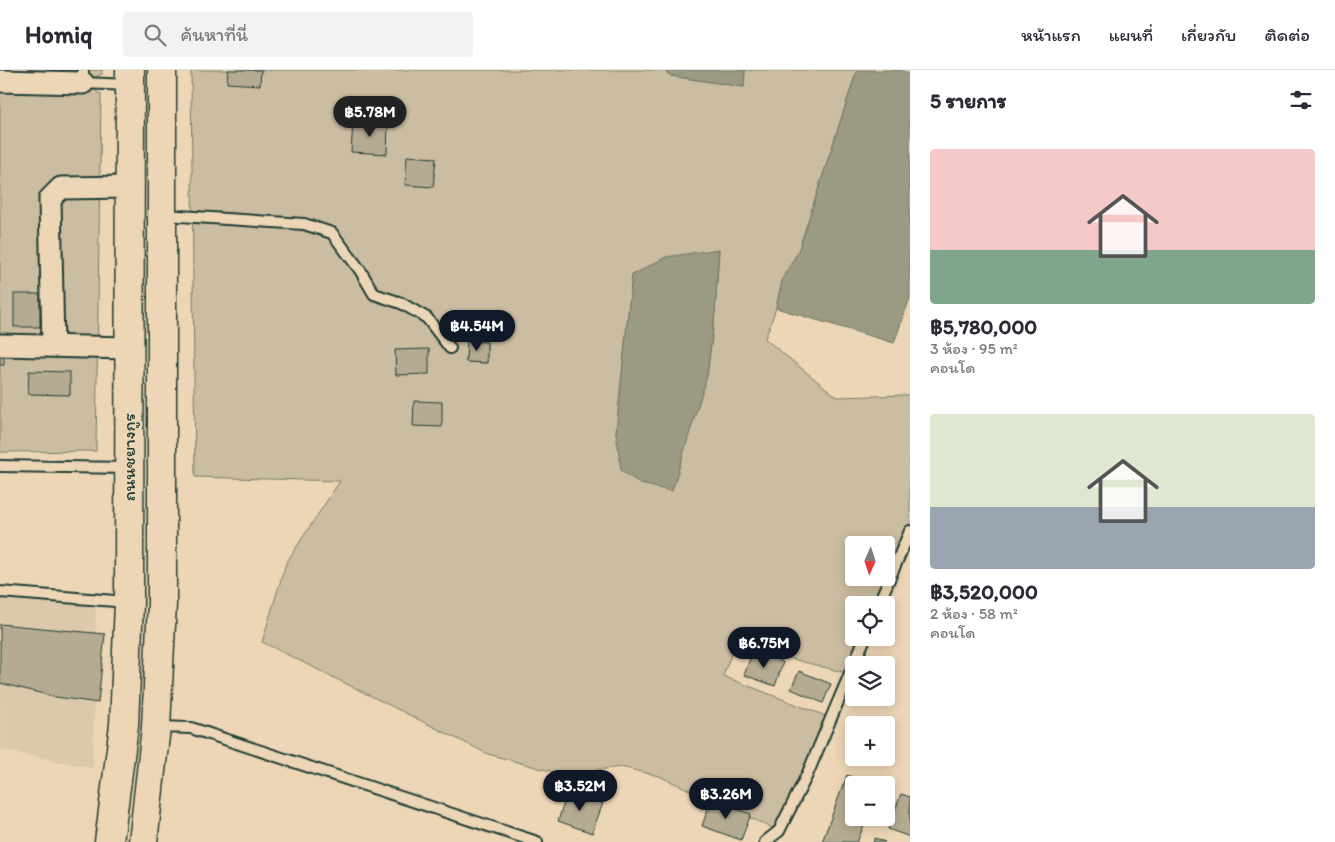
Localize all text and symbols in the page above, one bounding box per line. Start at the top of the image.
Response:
search box [123,12,473,57]
text: Homiq [25,20,93,49]
icon: search [141,21,169,49]
text: ค้นหาที่นี่ [181,23,248,46]
text: หน้าแรก [1021,24,1081,46]
text: แผนที่ [1109,24,1153,46]
text: เกี่ยวกับ [1181,24,1236,46]
text: ติดต่อ [1264,24,1310,46]
icon: filters [1287,86,1315,114]
text: 5 รายการ [930,88,1007,113]
pin: ฿5.78M [329,96,411,138]
text: ฿5.78M [344,102,396,121]
icon: home [1078,181,1168,271]
pin: ฿4.54M [436,310,518,352]
text: ฿5,780,000 [930,314,1037,339]
text: ฿4.54M [450,316,504,335]
text: 3 ห้อง · 95 m² [930,339,1018,358]
text: คอนโด [930,358,976,377]
street label: ถนนชยางกูร [118,413,140,501]
icon: home [1078,446,1168,536]
north arrow [845,536,895,586]
map controls [845,536,895,826]
text: ฿3,520,000 [930,579,1038,604]
button: locate [845,596,895,646]
text: 2 ห้อง · 58 m² [930,604,1018,623]
text: คอนโด [930,623,976,642]
pin: ฿6.75M [723,626,805,669]
text: ฿6.75M [739,633,789,652]
button: layers [845,656,895,706]
button: + [845,716,895,766]
pin: ฿3.52M [539,770,621,812]
text: ฿3.52M [554,776,606,795]
button: − [845,776,895,826]
pin: ฿3.26M [685,778,767,820]
text: ฿3.26M [700,784,752,803]

